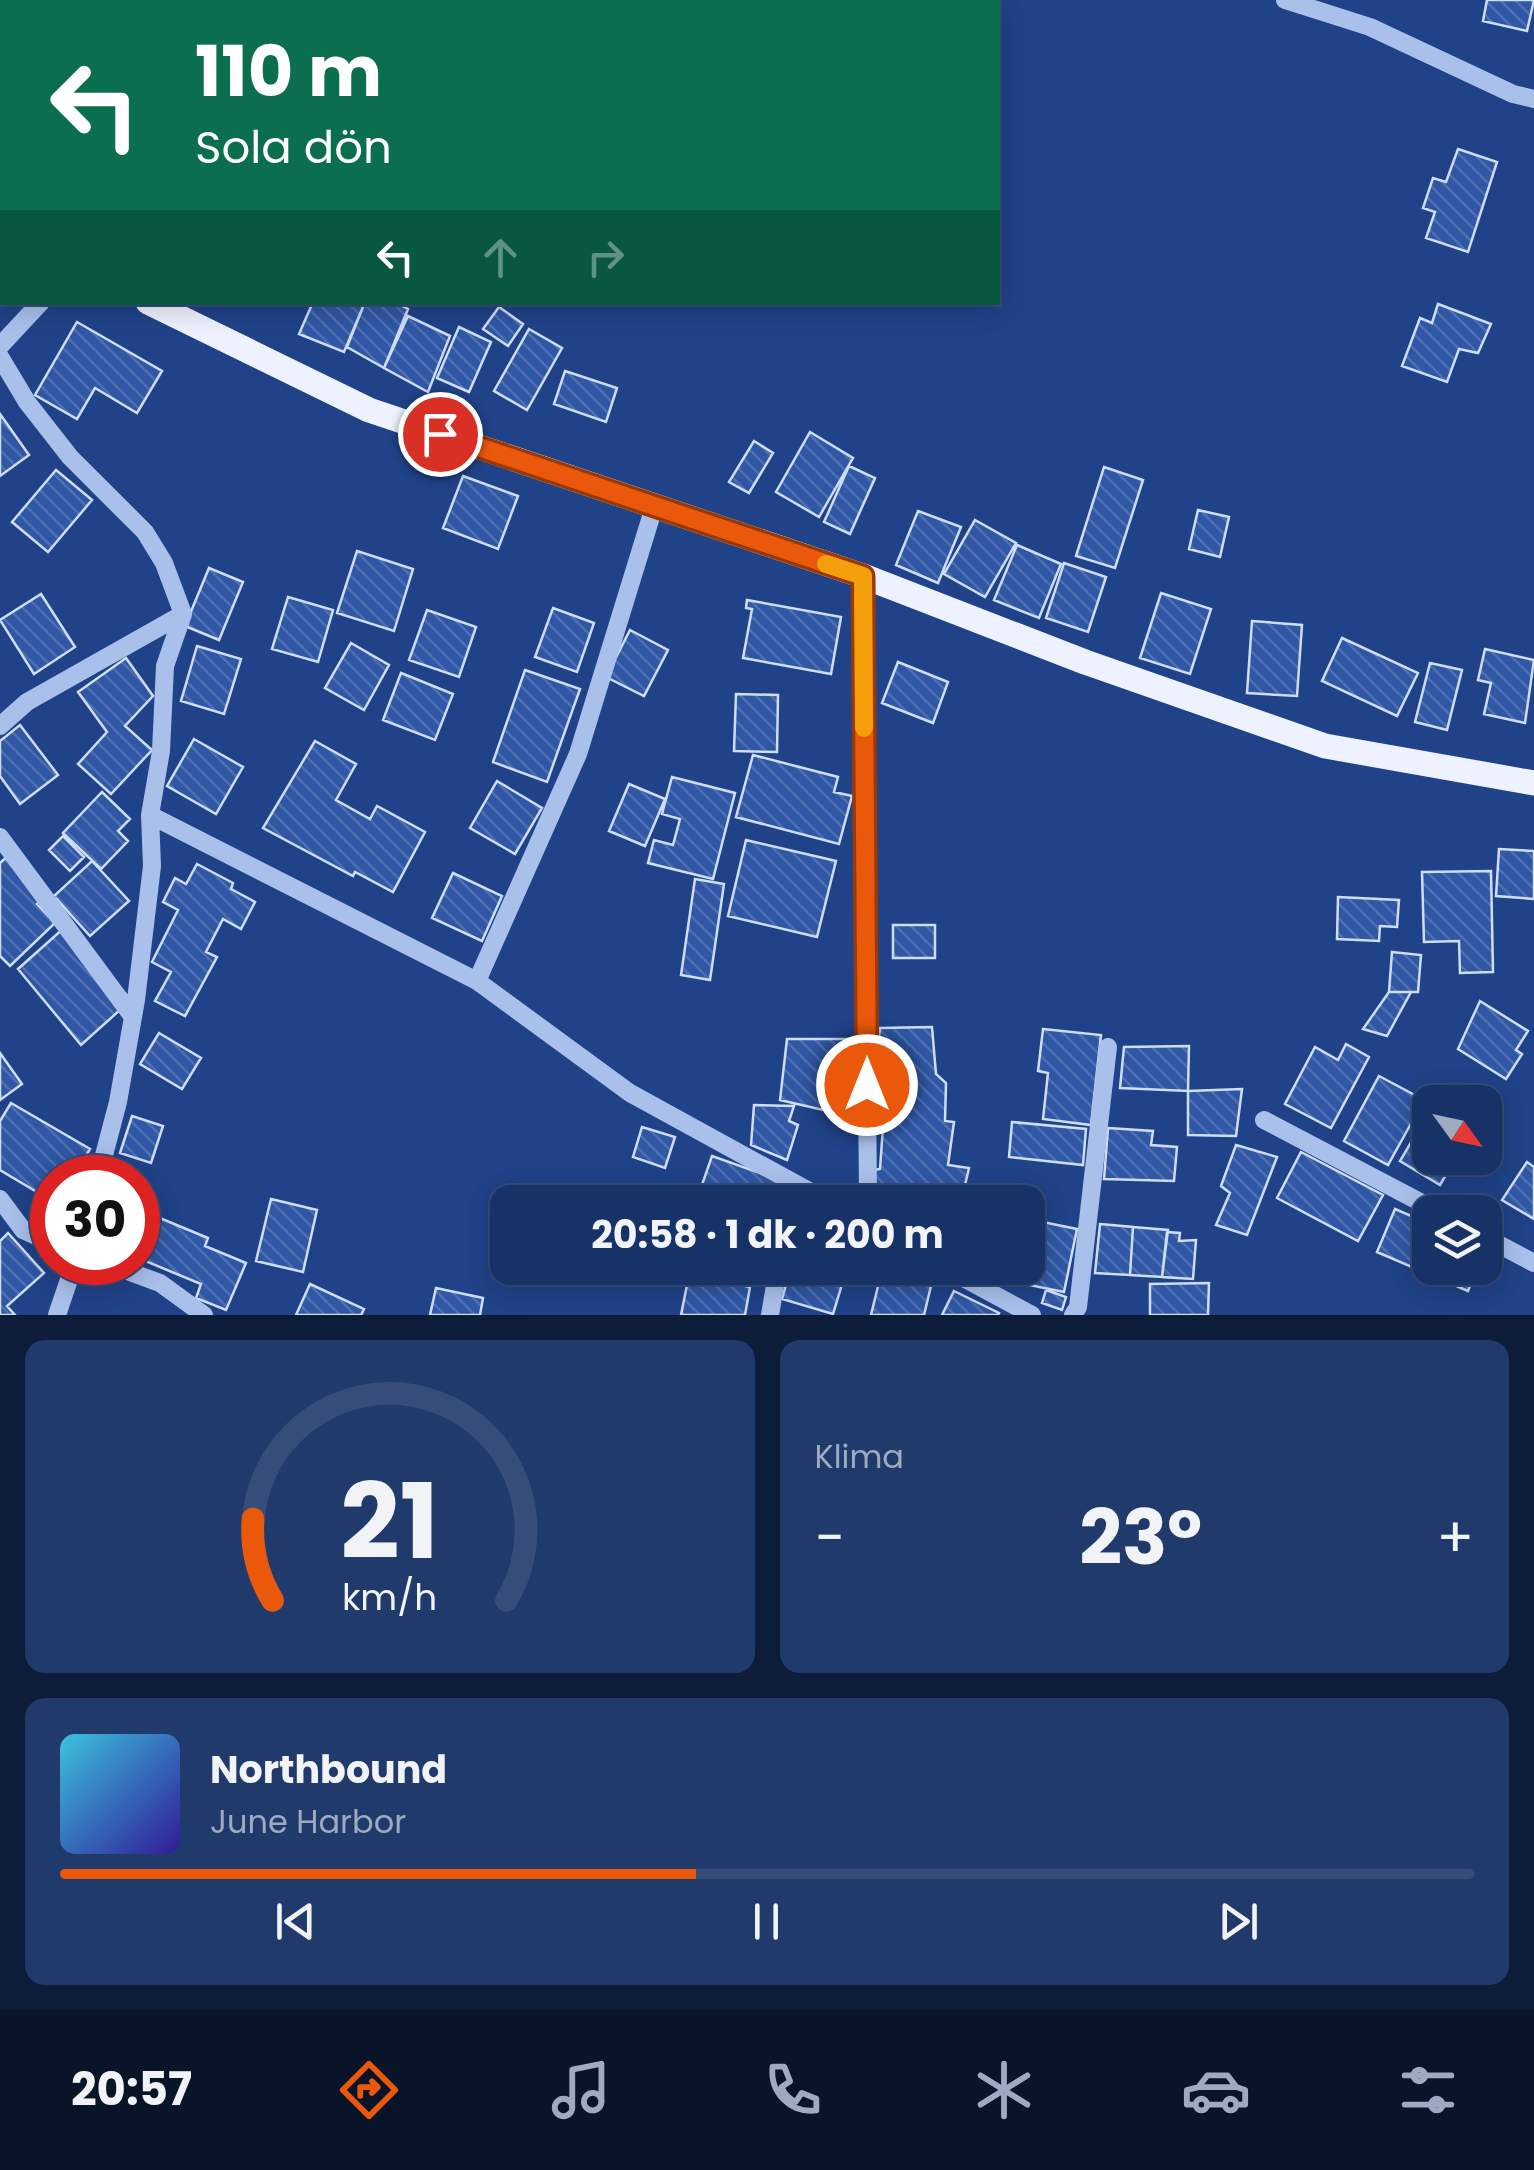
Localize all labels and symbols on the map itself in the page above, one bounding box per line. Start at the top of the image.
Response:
pin [398,392,483,477]
position arrow [815,1033,919,1137]
north arrow [1412,1085,1502,1175]
speed limit sign: 30 [30,1155,160,1285]

